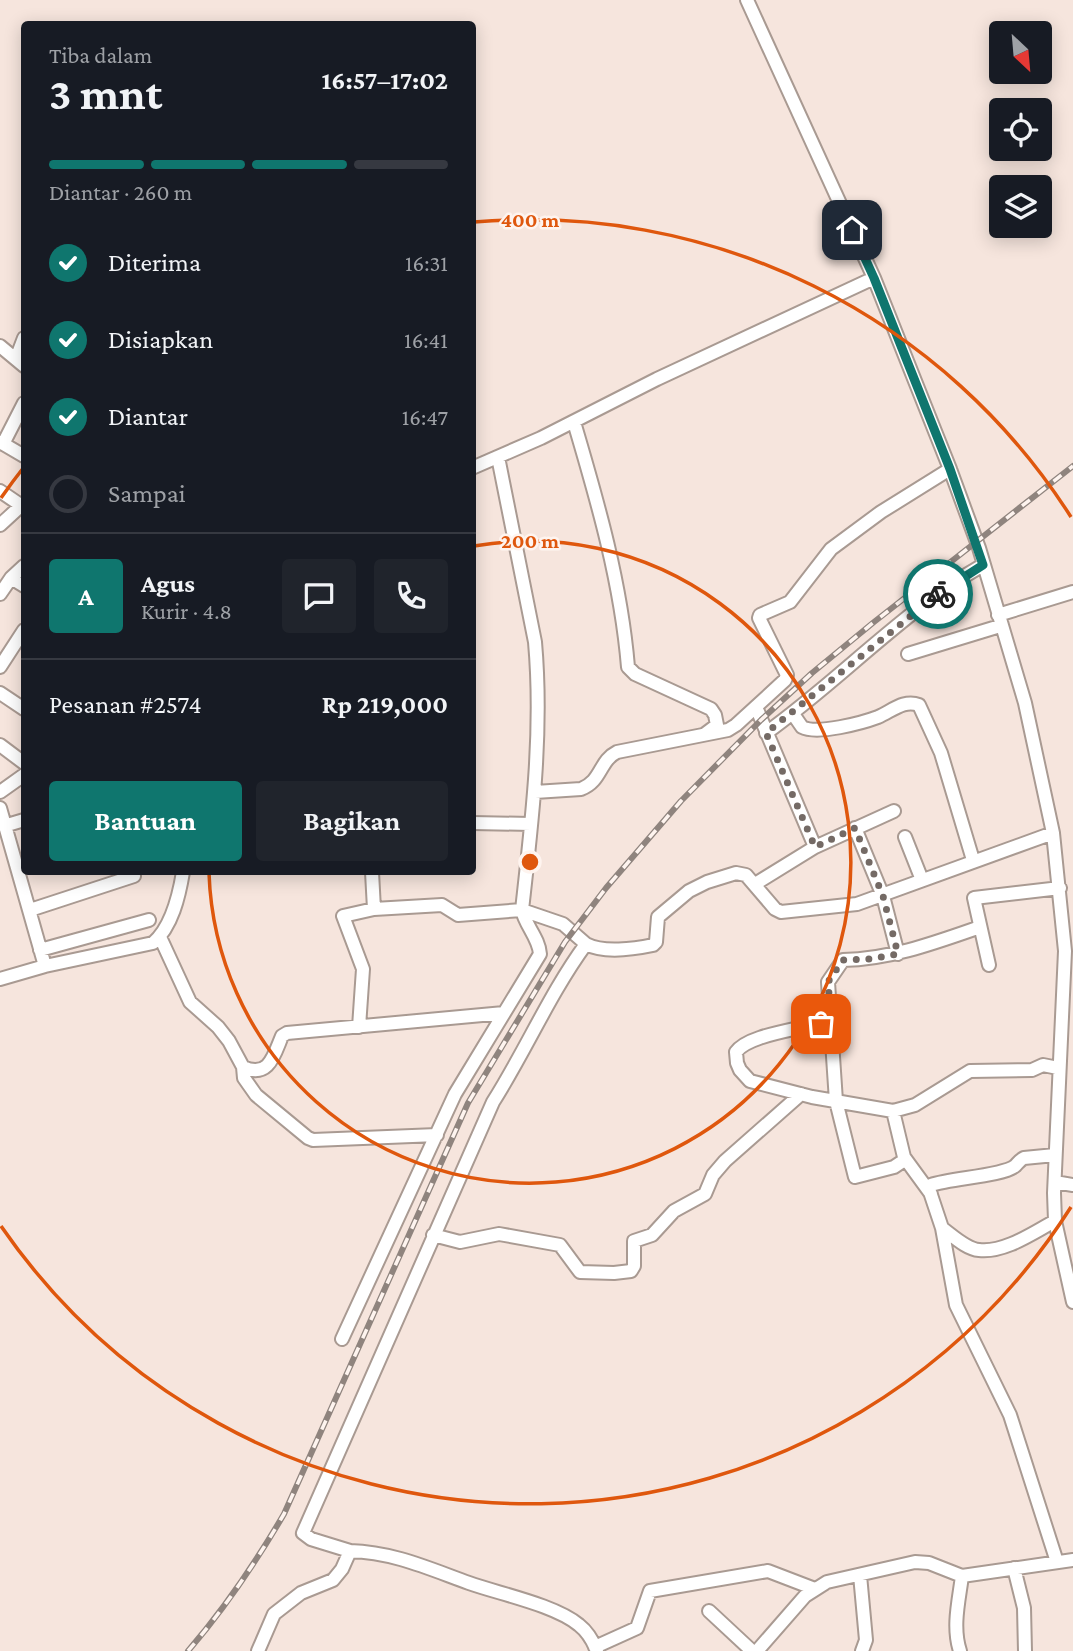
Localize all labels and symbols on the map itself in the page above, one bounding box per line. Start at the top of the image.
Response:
north arrow [989,21,1052,84]
pin [822,200,882,260]
text: 400 m [501,208,560,232]
text: 200 m [501,529,559,553]
courier [903,559,973,629]
centre of rings [518,850,542,874]
pin [791,994,851,1054]

